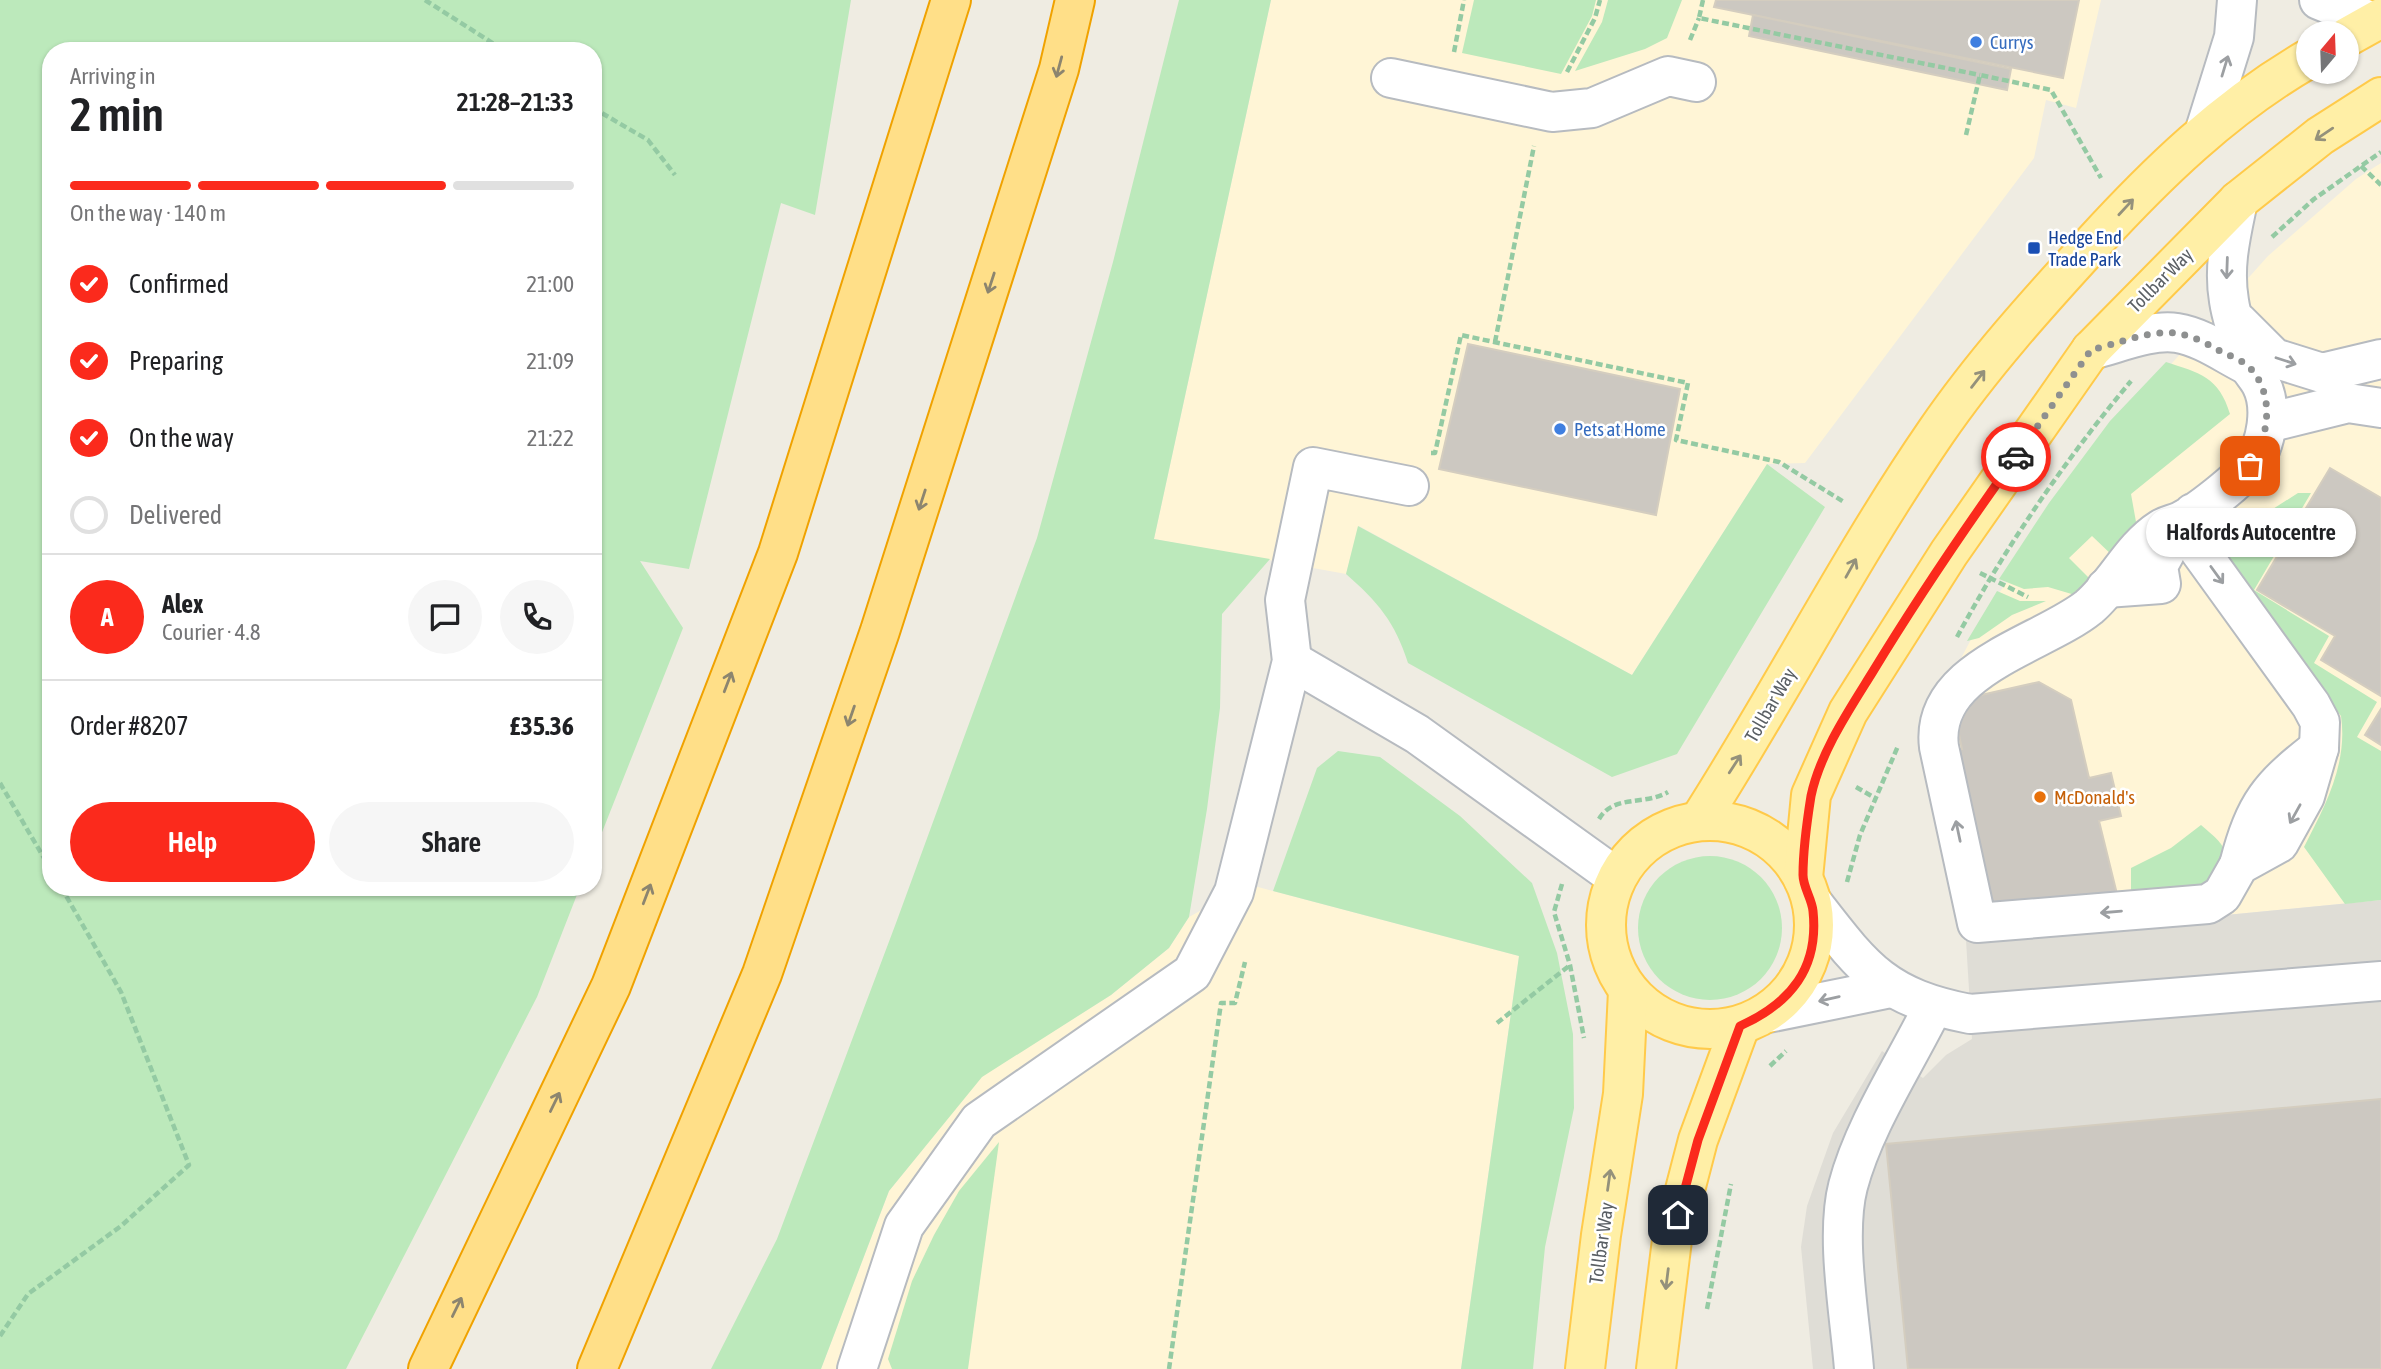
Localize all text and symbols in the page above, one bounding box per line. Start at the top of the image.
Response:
north arrow [2296,21,2359,84]
map controls [2296,21,2359,84]
place label: Currys [1990,31,2034,53]
marker: Currys [1968,34,1984,50]
one-way arrow [1052,55,1065,77]
one-way arrow [2220,55,2233,77]
text: Arriving in [70,63,156,89]
text: 21:28–21:33 [457,87,574,117]
text: 2 min [70,88,164,141]
one-way arrow [2314,127,2334,141]
one-way arrow [2118,198,2134,216]
text: On the way · 140 m [70,200,226,226]
place label: Hedge End Trade Park [2048,226,2122,270]
marker: Hedge End Trade Park [2026,240,2042,256]
street label: Tollbar Way [2123,243,2197,317]
one-way arrow [2220,256,2233,279]
icon: check [70,265,108,303]
text: Confirmed [129,269,229,299]
text: 21:00 [526,271,574,297]
one-way arrow [984,272,996,294]
icon: check [70,342,108,380]
text: Preparing [129,346,223,376]
text: 21:09 [526,348,574,374]
one-way arrow [2274,356,2296,368]
one-way arrow [1970,370,1985,389]
place label: Pets at Home [1574,418,1666,440]
icon: check [70,419,108,457]
marker: Pets at Home [1552,421,1568,437]
courier [1981,422,2051,492]
text: On the way [129,423,234,453]
text: 21:22 [527,425,574,451]
pin [2220,436,2280,496]
icon: car [1997,438,2035,476]
icon: bag [2231,447,2269,485]
one-way arrow [914,489,927,511]
text: Delivered [129,500,222,530]
callout: Halfords Autocentre [2145,508,2355,557]
text: Halfords Autocentre [2166,519,2336,545]
one-way arrow [1844,558,1858,578]
one-way arrow [2210,565,2224,584]
button: chat [408,580,482,654]
button: phone [500,580,574,654]
text: Alex [162,589,203,619]
text: A [101,602,113,632]
text: Courier · 4.8 [162,619,261,645]
street label: Tollbar Way [1740,664,1800,746]
one-way arrow [723,671,736,693]
one-way arrow [844,705,856,727]
text: Order #8207 [70,711,189,741]
text: £35.36 [510,711,574,741]
one-way arrow [1729,754,1743,774]
place label: McDonald's [2054,786,2135,808]
marker: McDonald's [2032,789,2048,805]
button: Help [70,802,315,882]
button: Share [329,802,574,882]
one-way arrow [2288,803,2301,824]
one-way arrow [1950,820,1964,843]
one-way arrow [641,883,654,905]
one-way arrow [2100,906,2123,919]
one-way arrow [1818,993,1841,1007]
one-way arrow [549,1092,563,1113]
one-way arrow [1603,1169,1616,1192]
pin [1648,1185,1708,1245]
icon: home [1659,1196,1697,1234]
street label: Tollbar Way [1584,1201,1618,1285]
one-way arrow [1660,1267,1673,1289]
one-way arrow [451,1297,465,1318]

